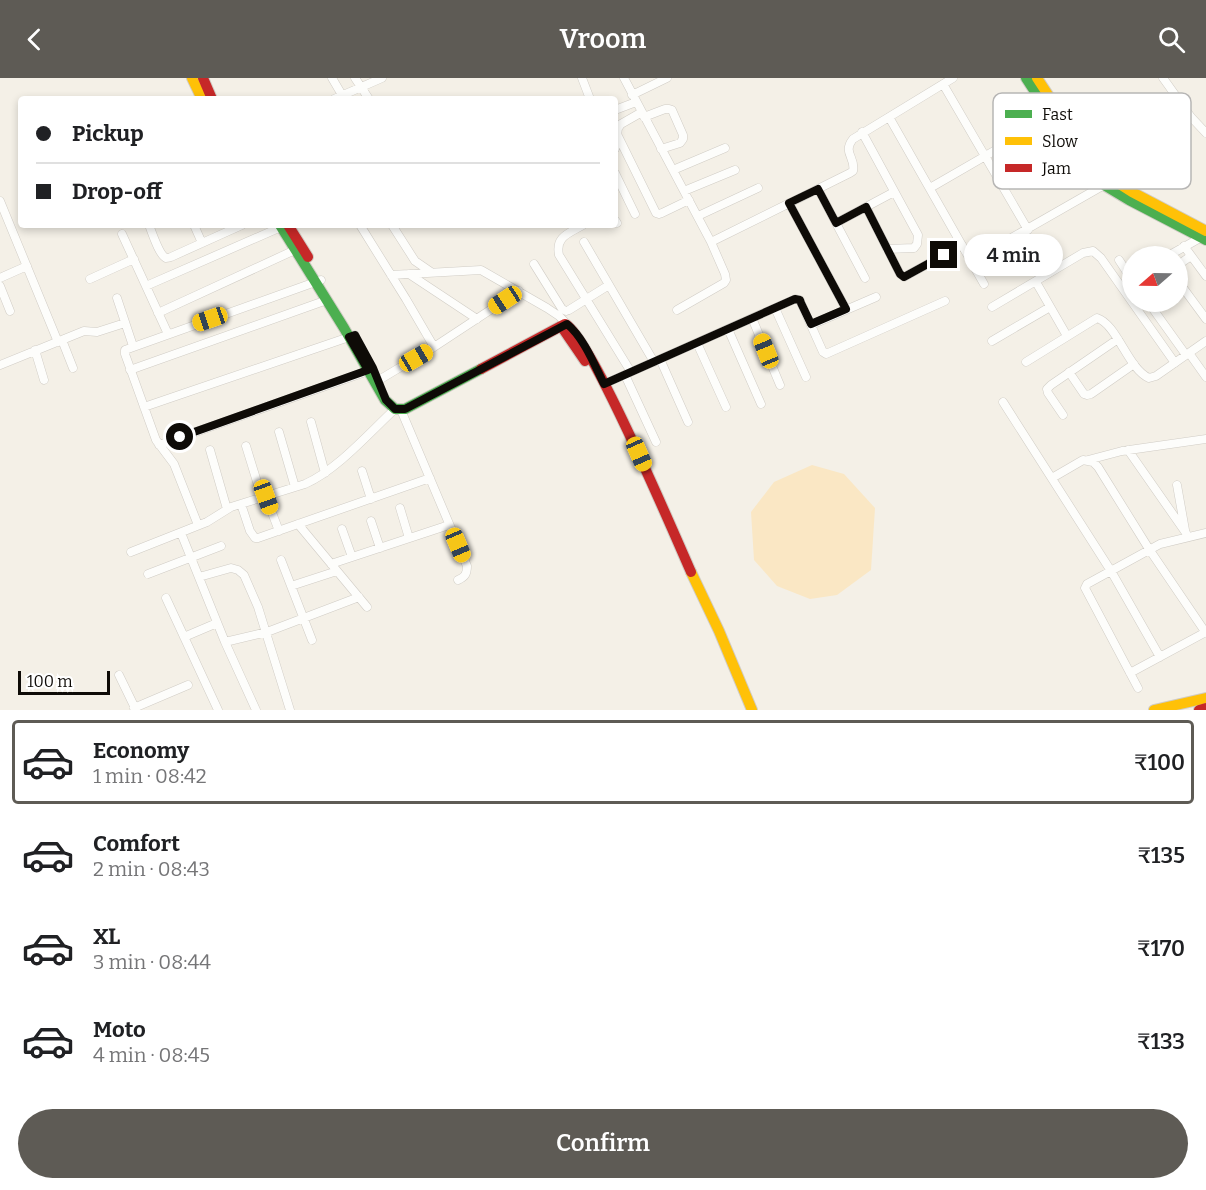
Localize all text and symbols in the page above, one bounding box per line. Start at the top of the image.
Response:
icon: back [18,23,51,56]
text: Vroom [560,23,646,55]
icon: search [1155,23,1188,56]
legend [993,93,1191,189]
text: Fast [1042,105,1073,124]
text: Pickup [72,120,144,147]
text: Slow [1042,132,1078,151]
text: Jam [1041,159,1071,178]
text: Drop-off [72,178,162,205]
callout: 4 min [965,234,1064,276]
route end [930,241,957,268]
text: 4 min [987,243,1040,267]
north arrow [1122,246,1188,312]
map controls [1122,246,1188,312]
car [485,283,525,317]
car [190,305,230,333]
car [751,331,781,371]
car [396,341,436,375]
route start [166,423,193,450]
car [623,434,655,474]
car [251,477,281,517]
car [443,525,473,565]
scale bar [18,668,110,696]
text: 100 m [27,672,72,691]
icon: car [21,735,75,789]
text: Economy [93,737,189,764]
text: ₹100 [1134,749,1185,776]
text: 1 min · 08:42 [93,764,207,788]
icon: car [21,828,75,882]
text: Comfort [93,830,180,857]
text: ₹135 [1137,842,1185,869]
text: 2 min · 08:43 [93,857,210,881]
icon: car [21,921,75,975]
text: XL [93,923,120,950]
text: ₹170 [1137,935,1185,962]
text: 3 min · 08:44 [93,950,211,974]
icon: car [21,1014,75,1068]
text: Moto [93,1016,146,1043]
text: ₹133 [1137,1028,1185,1055]
text: 4 min · 08:45 [93,1043,210,1067]
button: Confirm [18,1109,1188,1178]

